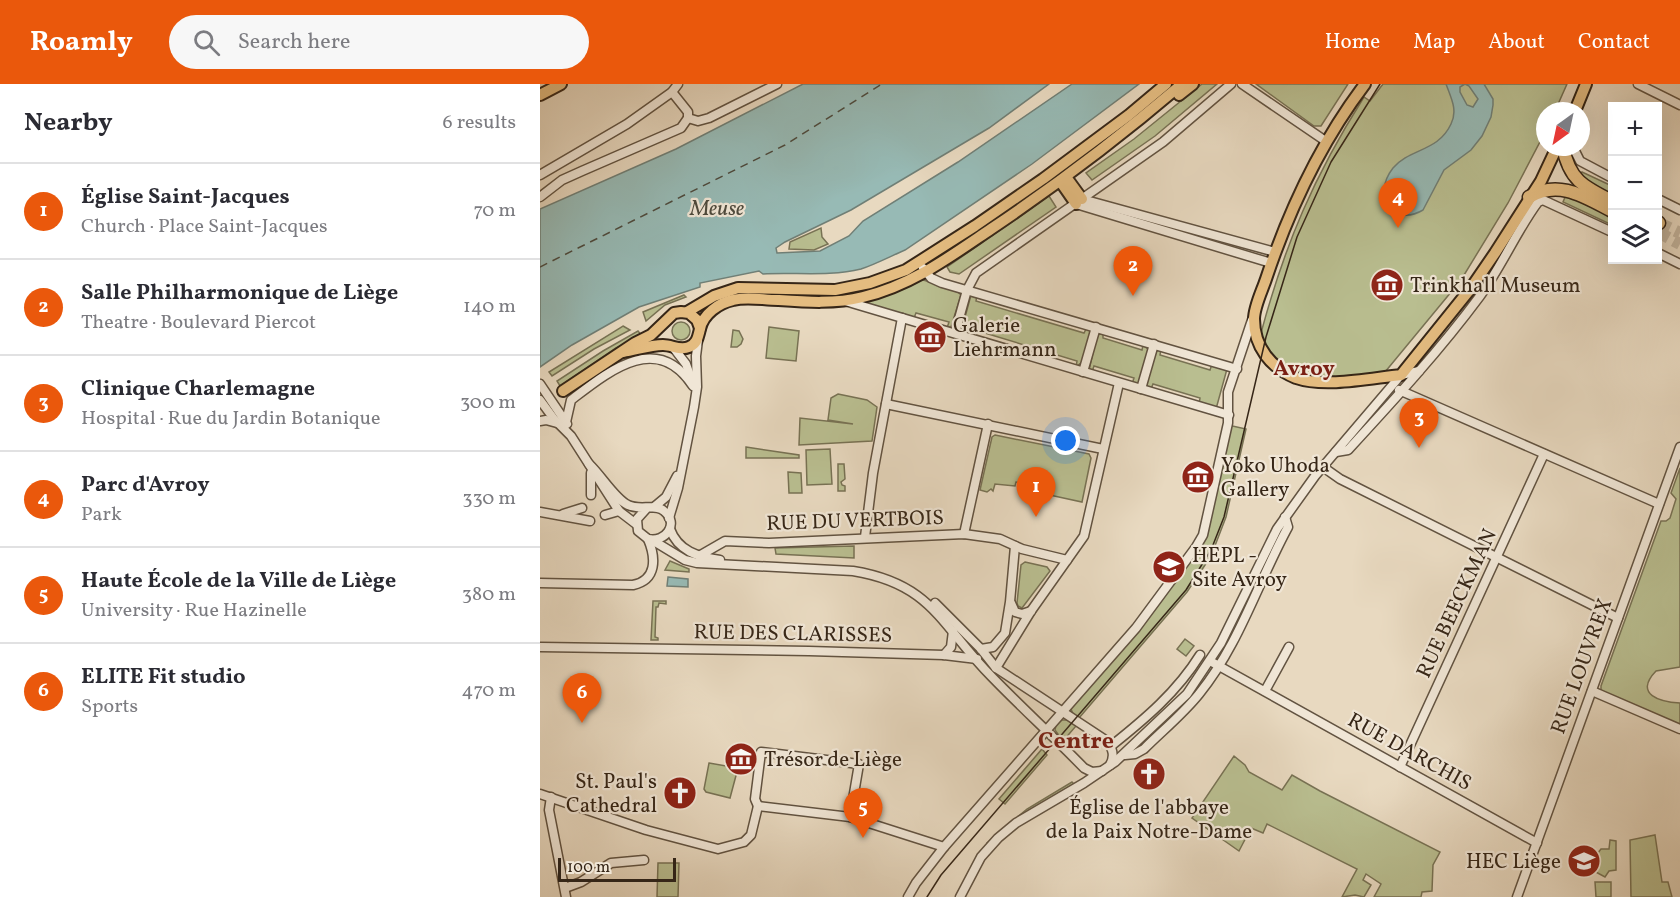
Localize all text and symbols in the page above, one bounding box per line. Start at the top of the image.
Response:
search box [169,15,589,69]
text: Roamly [30,23,133,62]
icon: search [190,26,223,59]
text: Search here [238,27,350,58]
text: Home [1325,28,1380,57]
text: Map [1413,28,1455,57]
text: About [1488,28,1545,57]
text: Contact [1578,28,1650,57]
north arrow [1536,102,1590,156]
map controls [1608,102,1662,264]
button: + [1608,102,1662,156]
text: Nearby [24,105,113,141]
text: 6 results [443,109,516,137]
button: − [1608,156,1662,210]
pin: 4 [1378,178,1418,228]
text: Église Saint-Jacques [81,182,290,213]
water label: Meuse [689,194,744,225]
text: 1 [39,197,48,225]
text: 70 m [473,197,516,225]
button: layers [1608,210,1662,264]
text: Church · Place Saint-Jacques [81,213,328,241]
pin: 2 [1114,246,1152,296]
museum icon: Trinkhall Museum [1369,267,1405,303]
place label: Trinkhall Museum [1410,272,1581,301]
text: Salle Philharmonique de Liège [81,278,398,309]
text: 2 [38,293,49,321]
text: 140 m [463,293,516,321]
text: Theatre · Boulevard Piercot [81,309,316,337]
place label: Galerie Liehrmann [953,312,1056,365]
museum icon: Galerie Liehrmann [912,319,948,355]
district label: Avroy [1273,354,1335,385]
text: Clinique Charlemagne [81,374,315,405]
text: 3 [38,389,49,417]
text: 300 m [460,389,516,417]
pin: 3 [1400,398,1438,448]
text: Hospital · Rue du Jardin Botanique [81,405,381,433]
your location [1051,426,1080,455]
place label: Yoko Uhoda Gallery [1221,452,1330,505]
museum icon: Yoko Uhoda Gallery [1180,459,1216,495]
pin: 1 [1016,468,1056,517]
text: Parc d'Avroy [81,470,210,501]
text: 4 [37,485,50,513]
text: 330 m [462,485,516,513]
text: Park [81,501,122,529]
street label: RUE DU VERTBOIS [766,504,944,539]
street label: RUE BEECKMAN [1410,524,1505,683]
place label: HEPL - Site Avroy [1192,542,1288,595]
school or university icon: HEPL - Site Avroy [1151,549,1187,585]
text: Haute École de la Ville de Liège [81,566,396,597]
text: 5 [39,581,48,609]
text: 380 m [462,581,516,609]
street label: RUE LOUVREX [1544,595,1620,738]
text: University · Rue Hazinelle [81,597,307,625]
street label: RUE DES CLARISSES [693,618,892,651]
text: ELITE Fit studio [81,662,246,693]
pin: 6 [562,674,602,723]
text: 6 [38,677,49,705]
text: 470 m [461,677,516,705]
text: Sports [81,693,138,721]
street label: RUE DARCHIS [1342,706,1477,798]
district label: Centre [1038,725,1114,759]
museum icon: Trésor de Liège [723,741,759,777]
place label: Trésor de Liège [764,746,902,775]
church icon: Église de l'abbaye de la Paix Notre-Dame [1131,756,1167,792]
place label: St. Paul's Cathedral [566,768,657,821]
church icon: St. Paul's Cathedral [662,775,698,811]
pin: 5 [844,788,882,838]
place label: Église de l'abbaye de la Paix Notre-Dame [1046,794,1252,847]
school or university icon: HEC Liège [1566,843,1602,879]
place label: HEC Liège [1466,848,1561,877]
scale bar [558,855,676,882]
text: 100 m [567,857,610,879]

